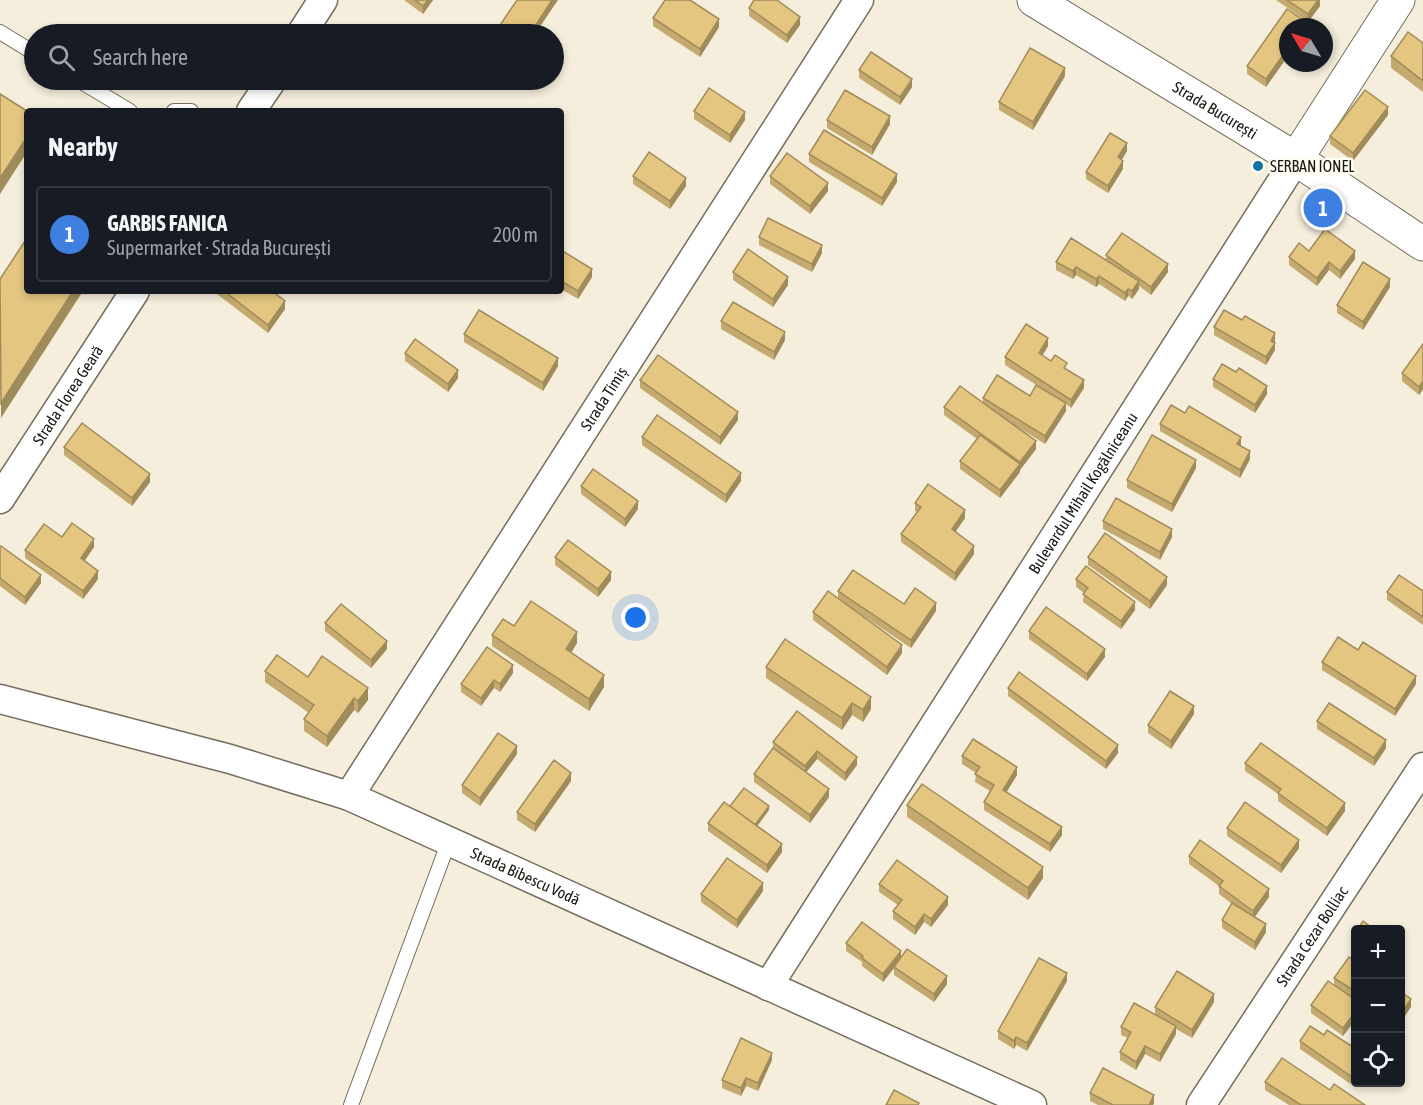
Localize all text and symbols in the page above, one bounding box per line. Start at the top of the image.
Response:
north arrow [1279,18,1333,72]
search box [24,24,564,90]
icon: search [45,41,78,74]
text: Search here [93,44,188,70]
street label: Strada București [1170,78,1261,142]
text: Nearby [48,132,118,162]
place label: SERBAN IONEL [1270,157,1355,175]
marker: SERBAN IONEL [1251,159,1265,173]
pin: 1 [1304,186,1342,230]
text: GARBIS FANICA [107,210,227,236]
text: 1 [65,223,74,246]
text: 200 m [493,223,538,246]
text: Supermarket · Strada București [107,236,331,259]
street label: Strada Florea Geară [29,342,106,448]
street label: Strada Timiș [577,363,632,434]
street label: Bulevardul Mihail Kogălniceanu [1025,409,1141,577]
your location [621,603,650,632]
street label: Strada Bibescu Vodă [468,843,583,908]
street label: Strada Cezar Bolliac [1273,883,1351,989]
map controls [1351,925,1405,1087]
button: + [1351,925,1405,979]
button: − [1351,979,1405,1033]
button: locate [1351,1033,1405,1087]

